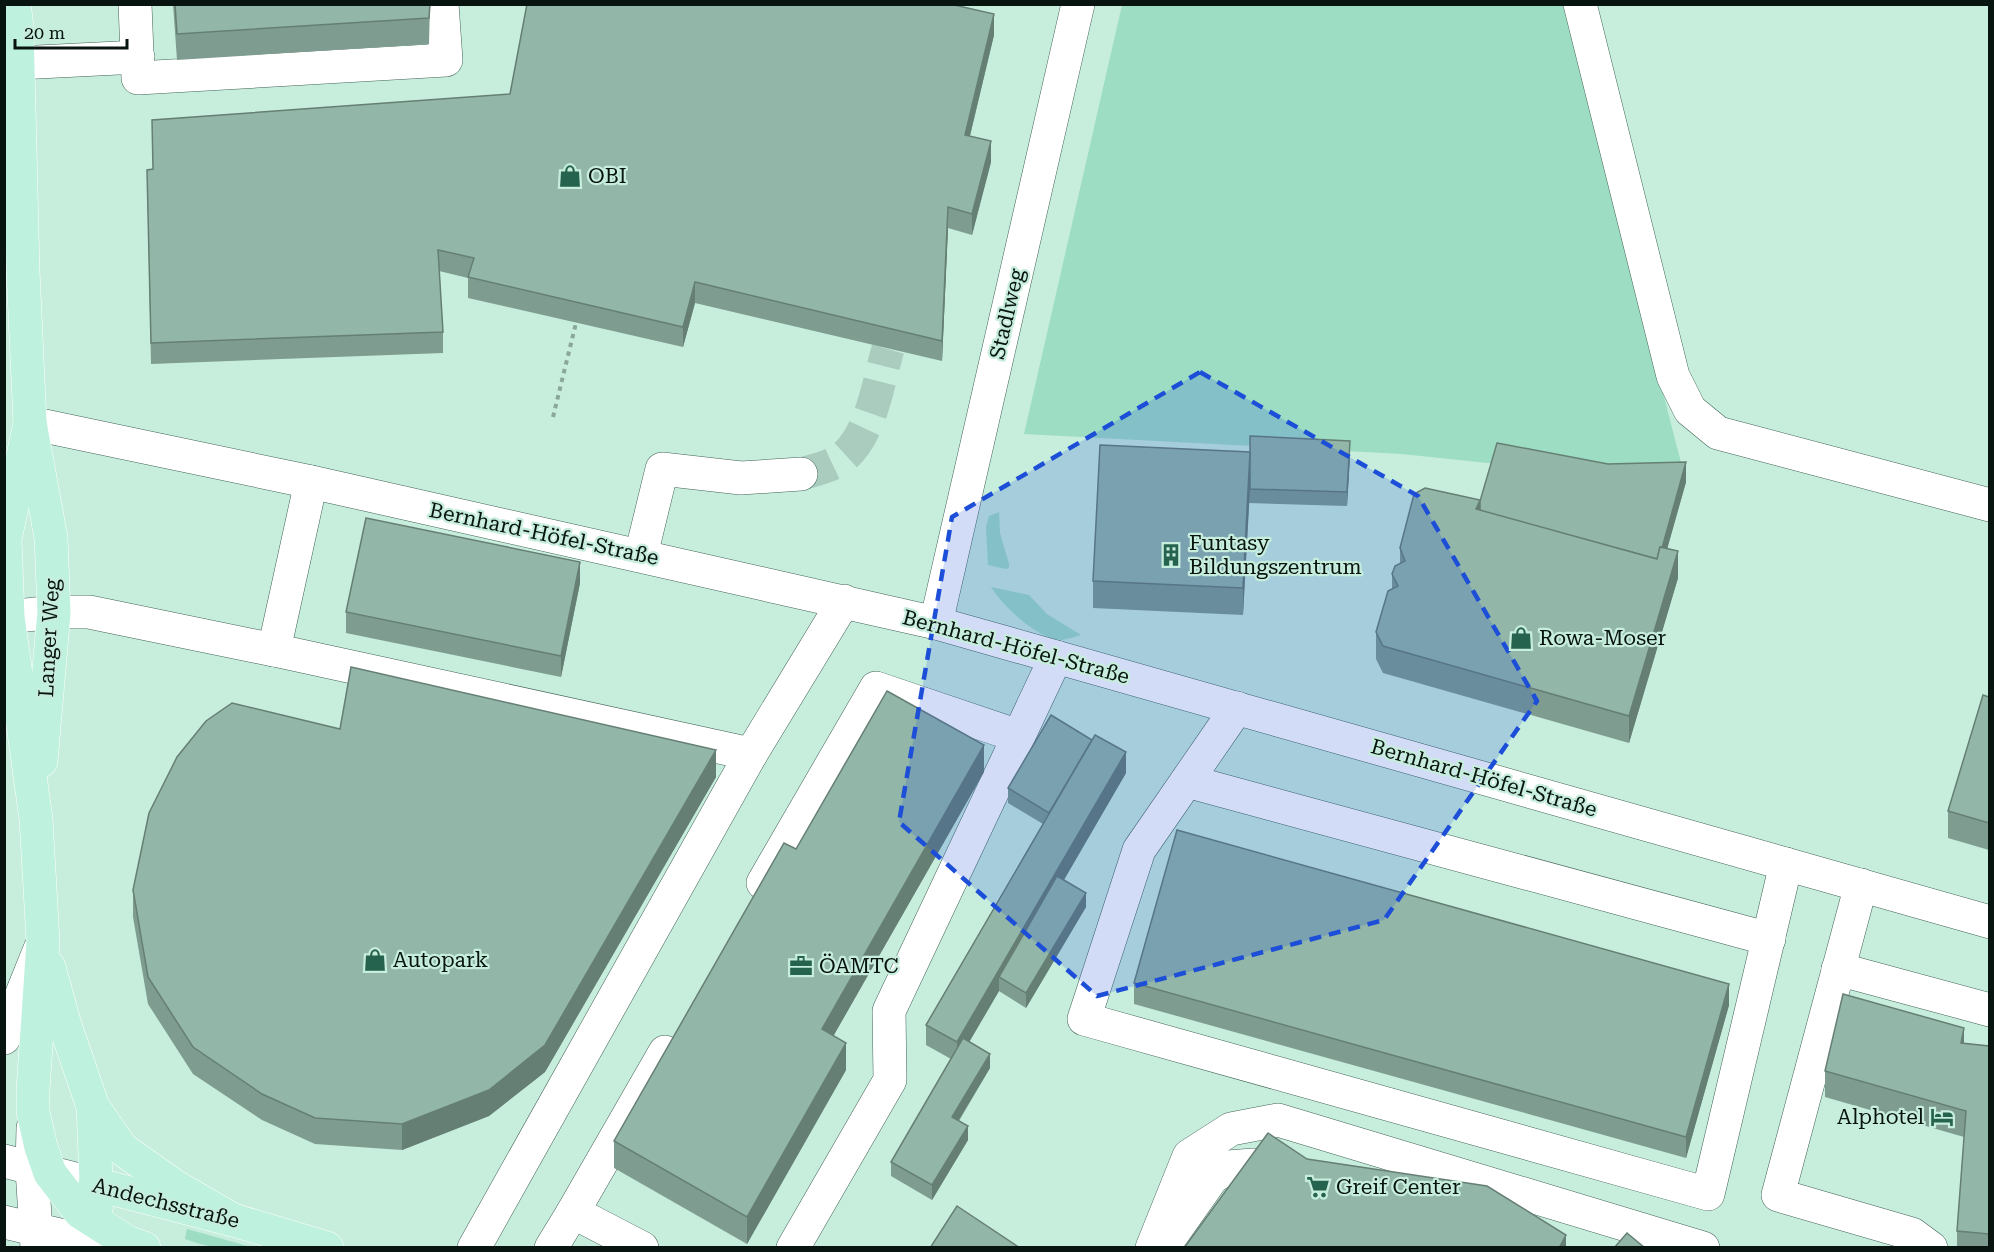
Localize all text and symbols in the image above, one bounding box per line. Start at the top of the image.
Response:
scale bar [15,12,128,50]
text: 20 m [24,22,65,43]
shop icon: OBI [557,163,583,189]
place label: OBI [588,164,627,188]
street label: Stadlweg [985,266,1029,362]
street label: Bernhard-Höfel-Straße [427,498,661,570]
place label: Funtasy Bildungszentrum [1189,531,1362,579]
building icon: Funtasy Bildungszentrum [1158,542,1184,568]
street label: Langer Weg [34,578,64,698]
street label: Bernhard-Höfel-Straße [900,605,1132,689]
shop icon: Rowa-Moser [1508,625,1534,651]
place label: Rowa-Moser [1539,626,1667,650]
street label: Bernhard-Höfel-Straße [1368,734,1600,822]
shop icon: Autopark [362,947,388,973]
place label: Autopark [393,948,488,972]
office icon: ÖAMTC [788,953,814,979]
place label: ÖAMTC [819,953,899,978]
hotel icon: Alphotel [1929,1104,1955,1130]
place label: Alphotel [1837,1105,1925,1129]
street label: Andechsstraße [90,1173,242,1233]
supermarket icon: Greif Center [1305,1174,1331,1200]
place label: Greif Center [1336,1175,1461,1199]

